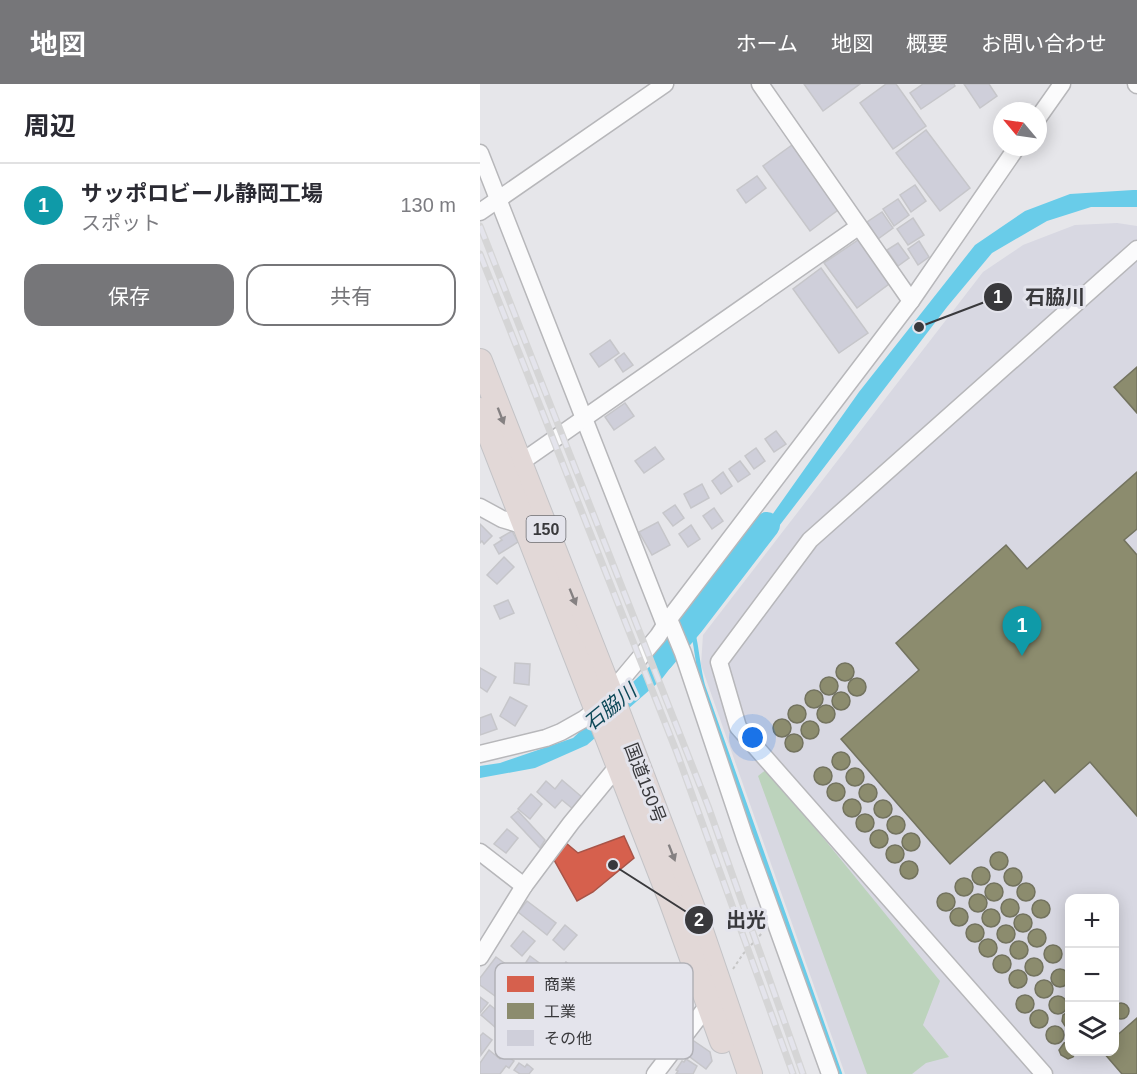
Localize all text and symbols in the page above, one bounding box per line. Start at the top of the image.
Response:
text: 地図 [30,29,86,60]
text: ホーム [736,32,798,55]
text: 地図 [831,32,873,55]
text: 概要 [906,32,948,55]
text: お問い合わせ [981,32,1107,55]
north arrow [993,102,1047,156]
text: 周辺 [24,111,76,141]
text: サッポロビール静岡工場 [81,181,323,206]
text: 1 [38,194,49,216]
text: 130 m [400,194,456,216]
text: スポット [81,212,161,234]
button: 保存 [24,264,234,326]
button: 共有 [246,264,456,326]
callout: 石脇川 [983,278,1097,316]
text: 石脇川 [1025,286,1085,308]
text: 1 [993,287,1003,307]
one-way arrow [496,407,506,425]
road number: 150 [526,516,566,542]
one-way arrow [569,588,578,606]
pin: 1 [1002,606,1042,656]
water label: 石脇川 [580,678,642,734]
your location [738,723,767,752]
street label: 国道150号 [621,740,669,826]
one-way arrow [667,845,677,863]
map controls [1065,894,1119,1056]
button: + [1065,894,1119,948]
callout: 出光 [684,901,778,939]
text: 出光 [726,909,766,931]
text: 2 [694,910,704,930]
button: − [1065,948,1119,1002]
legend [495,963,693,1059]
text: 商業 [544,976,576,993]
button: layers [1065,1002,1119,1056]
text: 工業 [544,1003,576,1020]
text: その他 [544,1030,592,1047]

